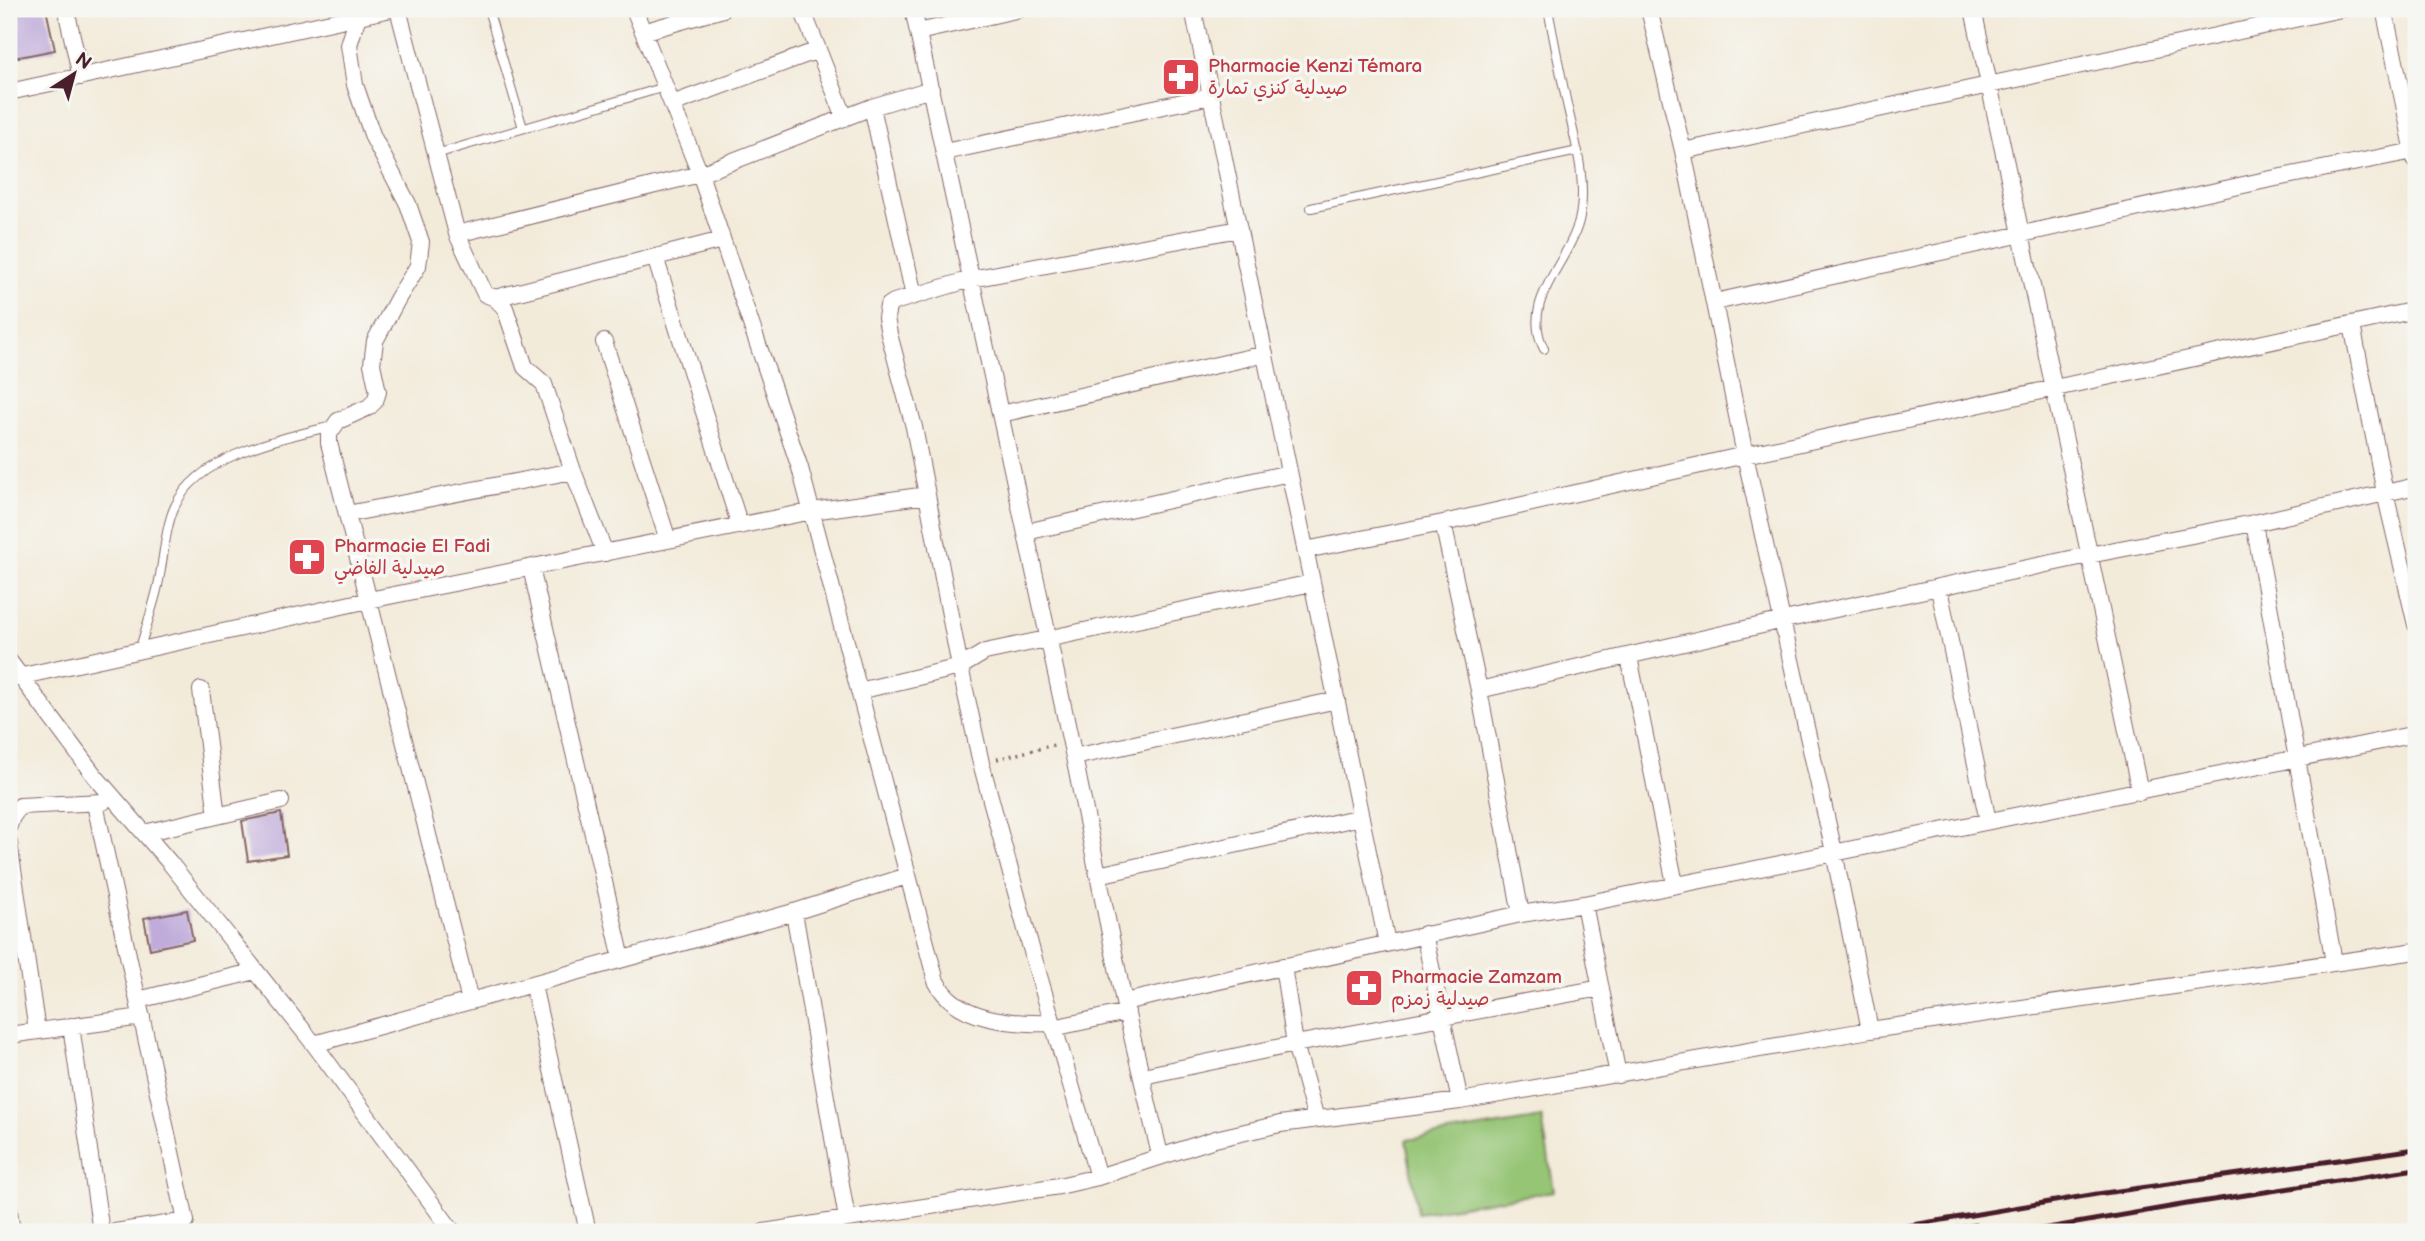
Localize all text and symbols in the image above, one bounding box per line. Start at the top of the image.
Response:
north arrow [38,38,108,108]
text: N [71,48,96,75]
place label: Pharmacie Kenzi Témara صيدلية كنزي تمارة [1208,55,1422,102]
pharmacy icon: Pharmacie Kenzi Témara صيدلية كنزي تمارة [1160,56,1202,98]
place label: Pharmacie El Fadi صيدلية الفاضي [334,535,490,584]
pharmacy icon: Pharmacie El Fadi صيدلية الفاضي [286,536,328,578]
place label: Pharmacie Zamzam صيدلية زمزم [1391,966,1562,1013]
pharmacy icon: Pharmacie Zamzam صيدلية زمزم [1343,967,1385,1009]

